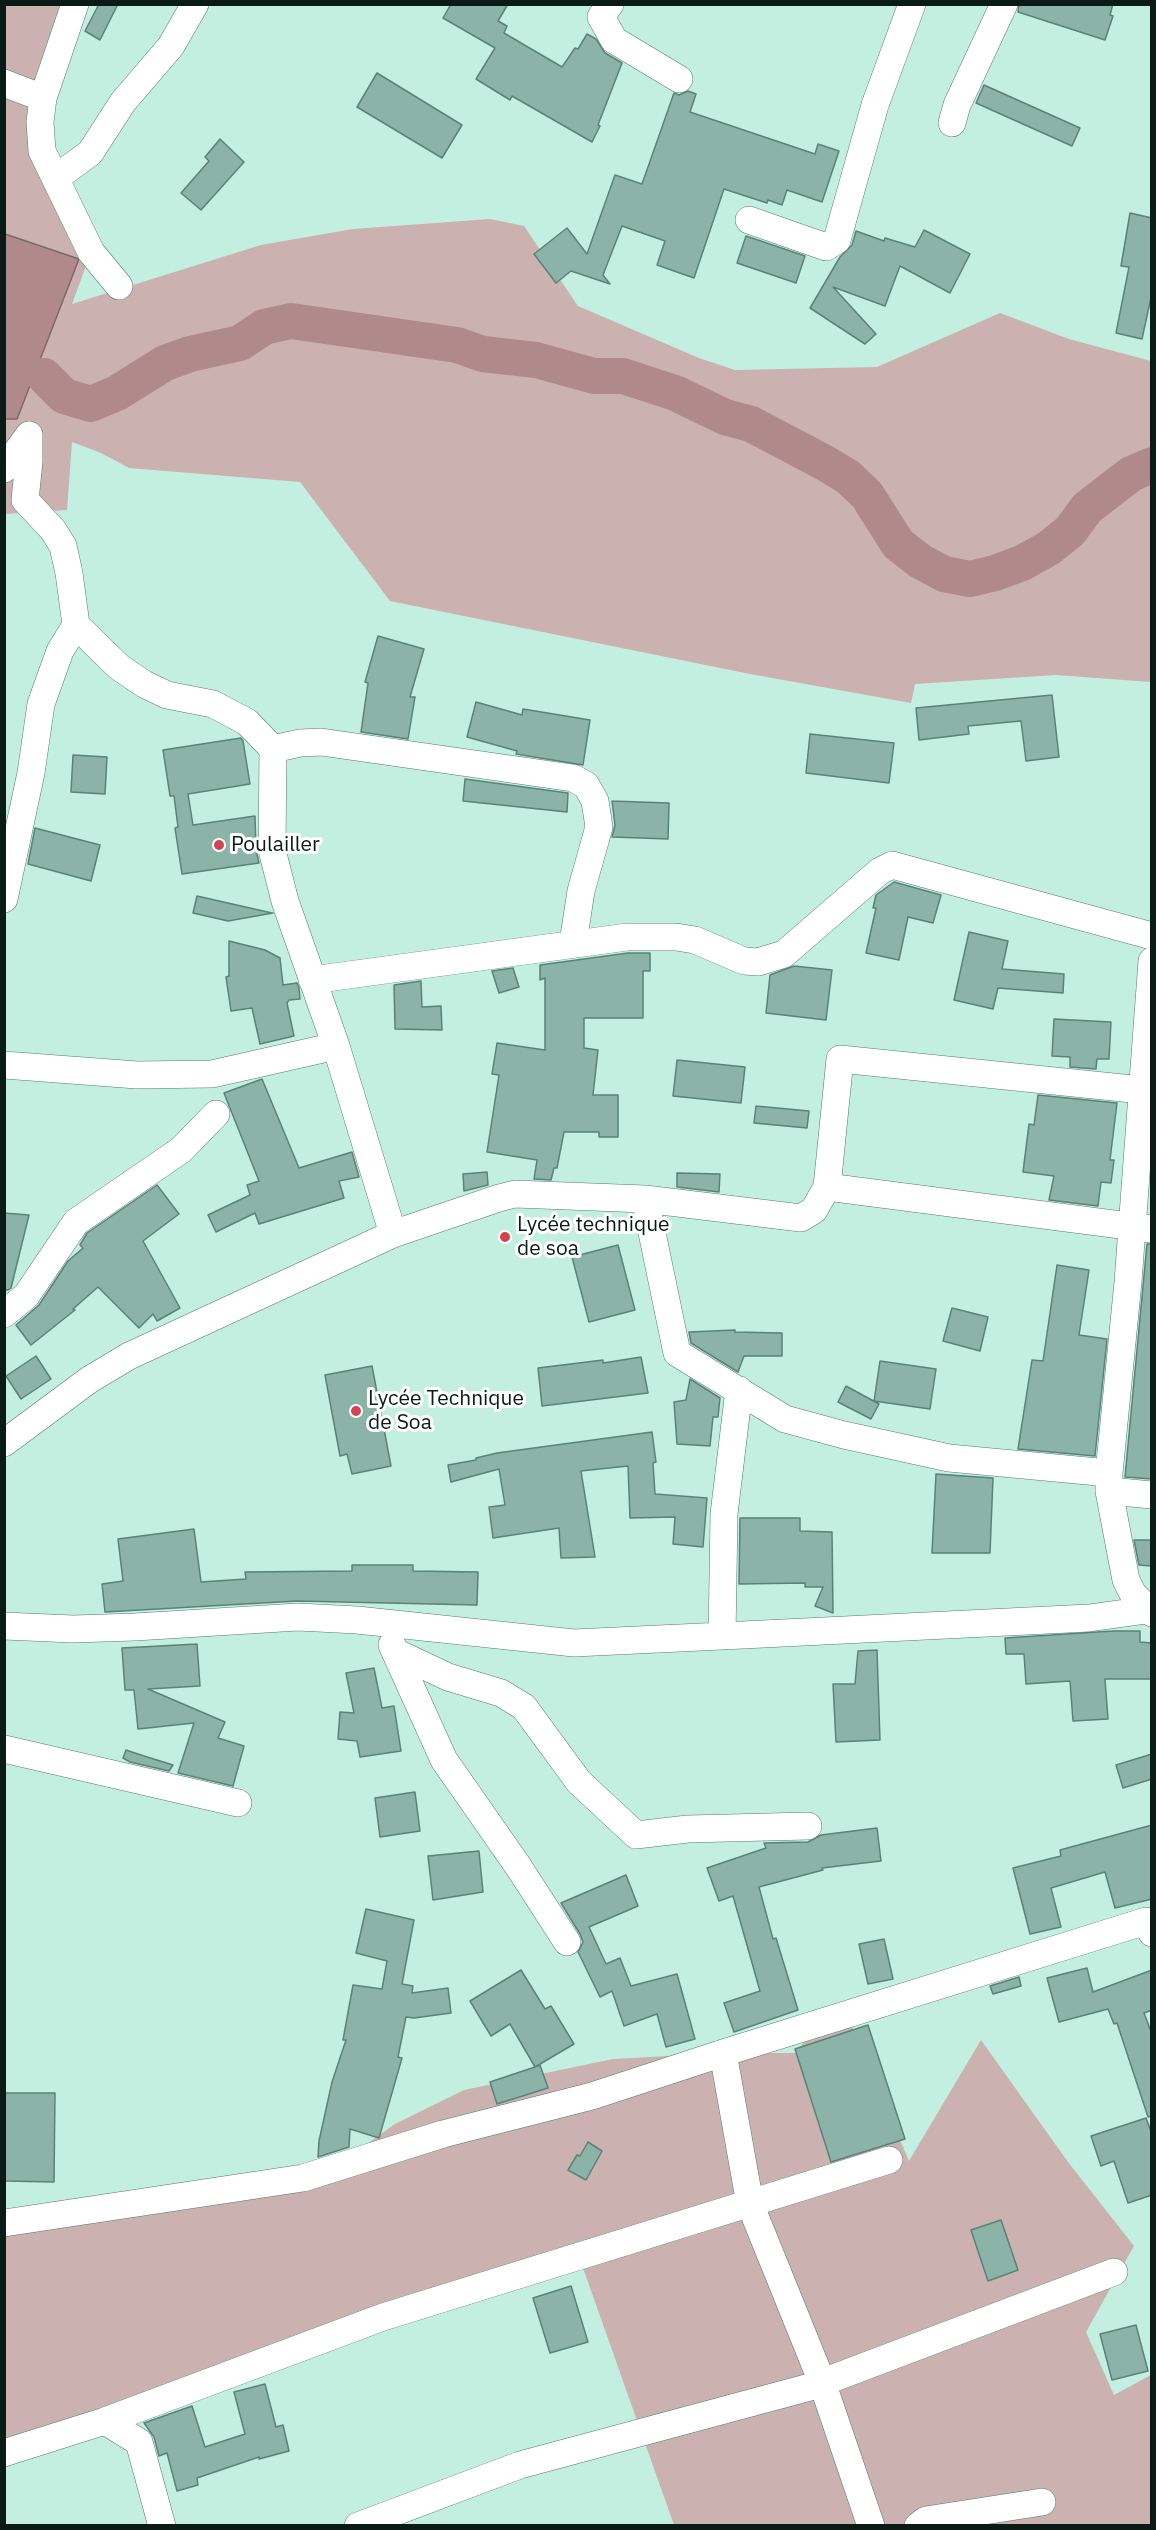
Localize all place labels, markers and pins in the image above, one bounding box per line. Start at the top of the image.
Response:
place label: Poulailler [231,832,320,858]
marker: Poulailler [212,838,226,852]
place label: Lycée technique de soa [517,1212,670,1262]
marker: Lycée technique de soa [498,1230,512,1244]
place label: Lycée Technique de Soa [368,1386,524,1436]
marker: Lycée Technique de Soa [349,1404,363,1418]

